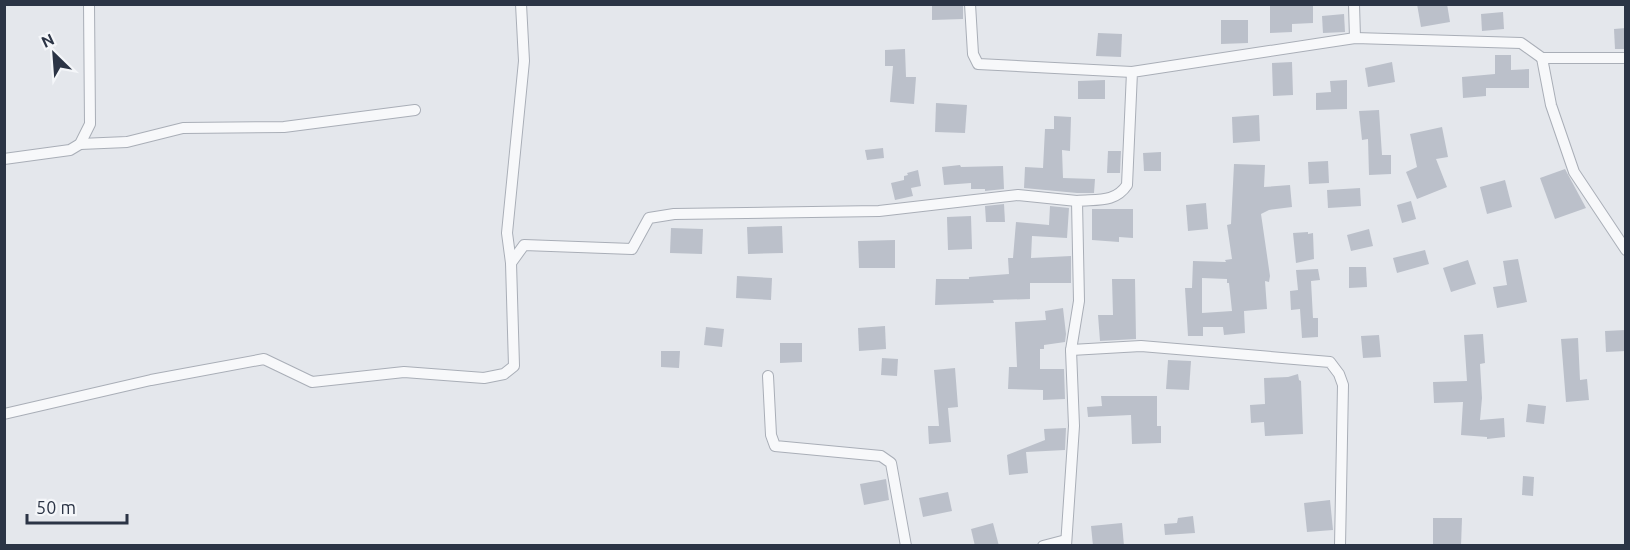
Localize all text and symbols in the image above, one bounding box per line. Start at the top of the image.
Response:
north arrow [24,24,84,84]
text: N [38,30,57,51]
scale bar [27,487,128,525]
text: 50 m [36,497,76,517]

